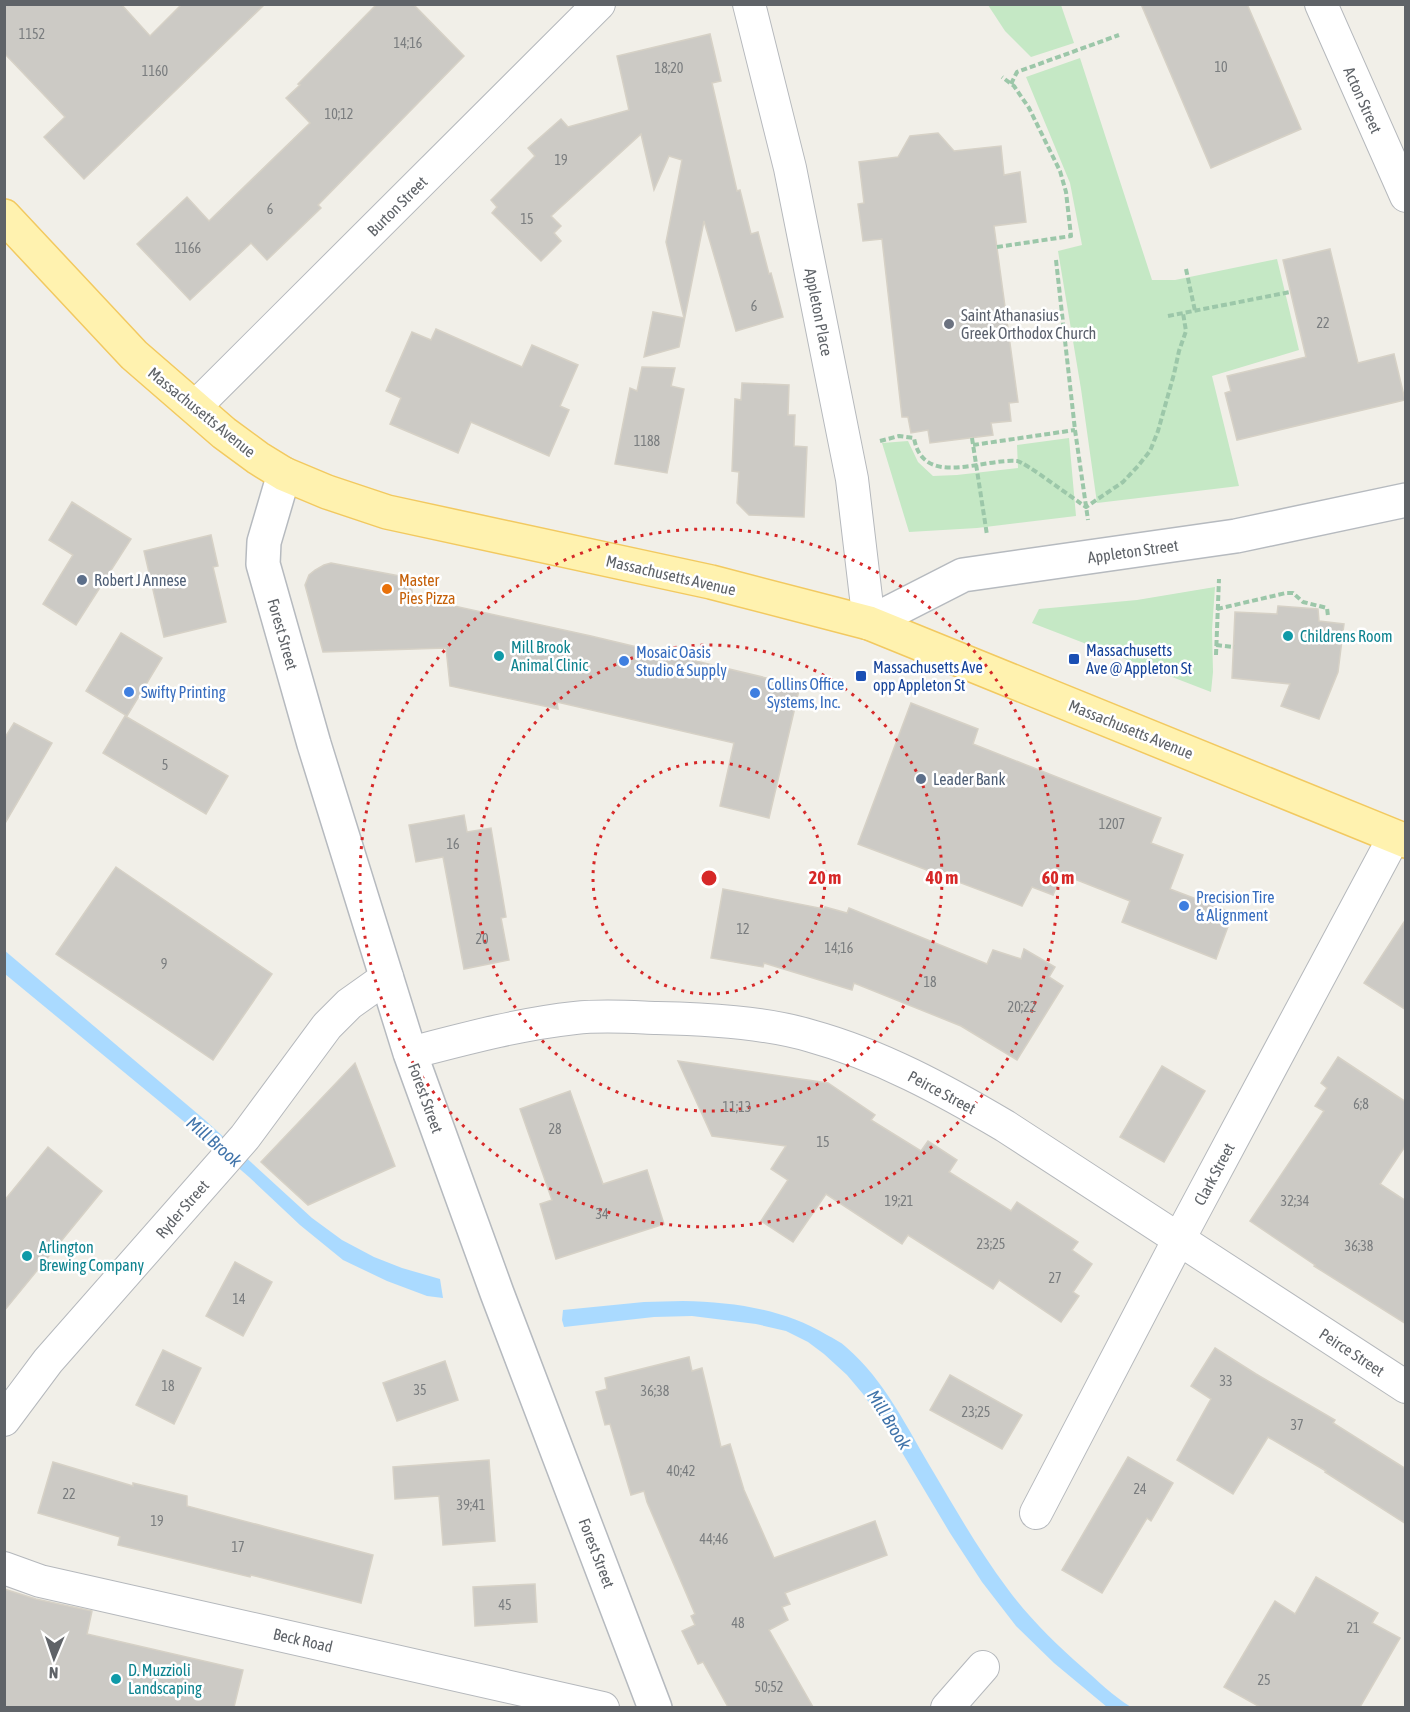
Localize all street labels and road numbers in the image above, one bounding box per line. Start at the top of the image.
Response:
street label: Acton Street [1340,64,1386,136]
street label: Burton Street [363,172,431,240]
street label: Appleton Place [801,267,836,358]
street label: Massachusetts Avenue [145,363,259,461]
street label: Appleton Street [1086,536,1180,567]
street label: Massachusetts Avenue [604,551,738,599]
street label: Forest Street [264,596,302,672]
street label: Massachusetts Avenue [1066,696,1196,762]
street label: Forest Street [405,1061,447,1136]
street label: Peirce Street [905,1067,979,1117]
street label: Clark Street [1190,1139,1238,1208]
street label: Ryder Street [152,1176,213,1242]
street label: Peirce Street [1316,1324,1388,1380]
street label: Forest Street [575,1516,619,1591]
street label: Beck Road [272,1624,334,1656]

